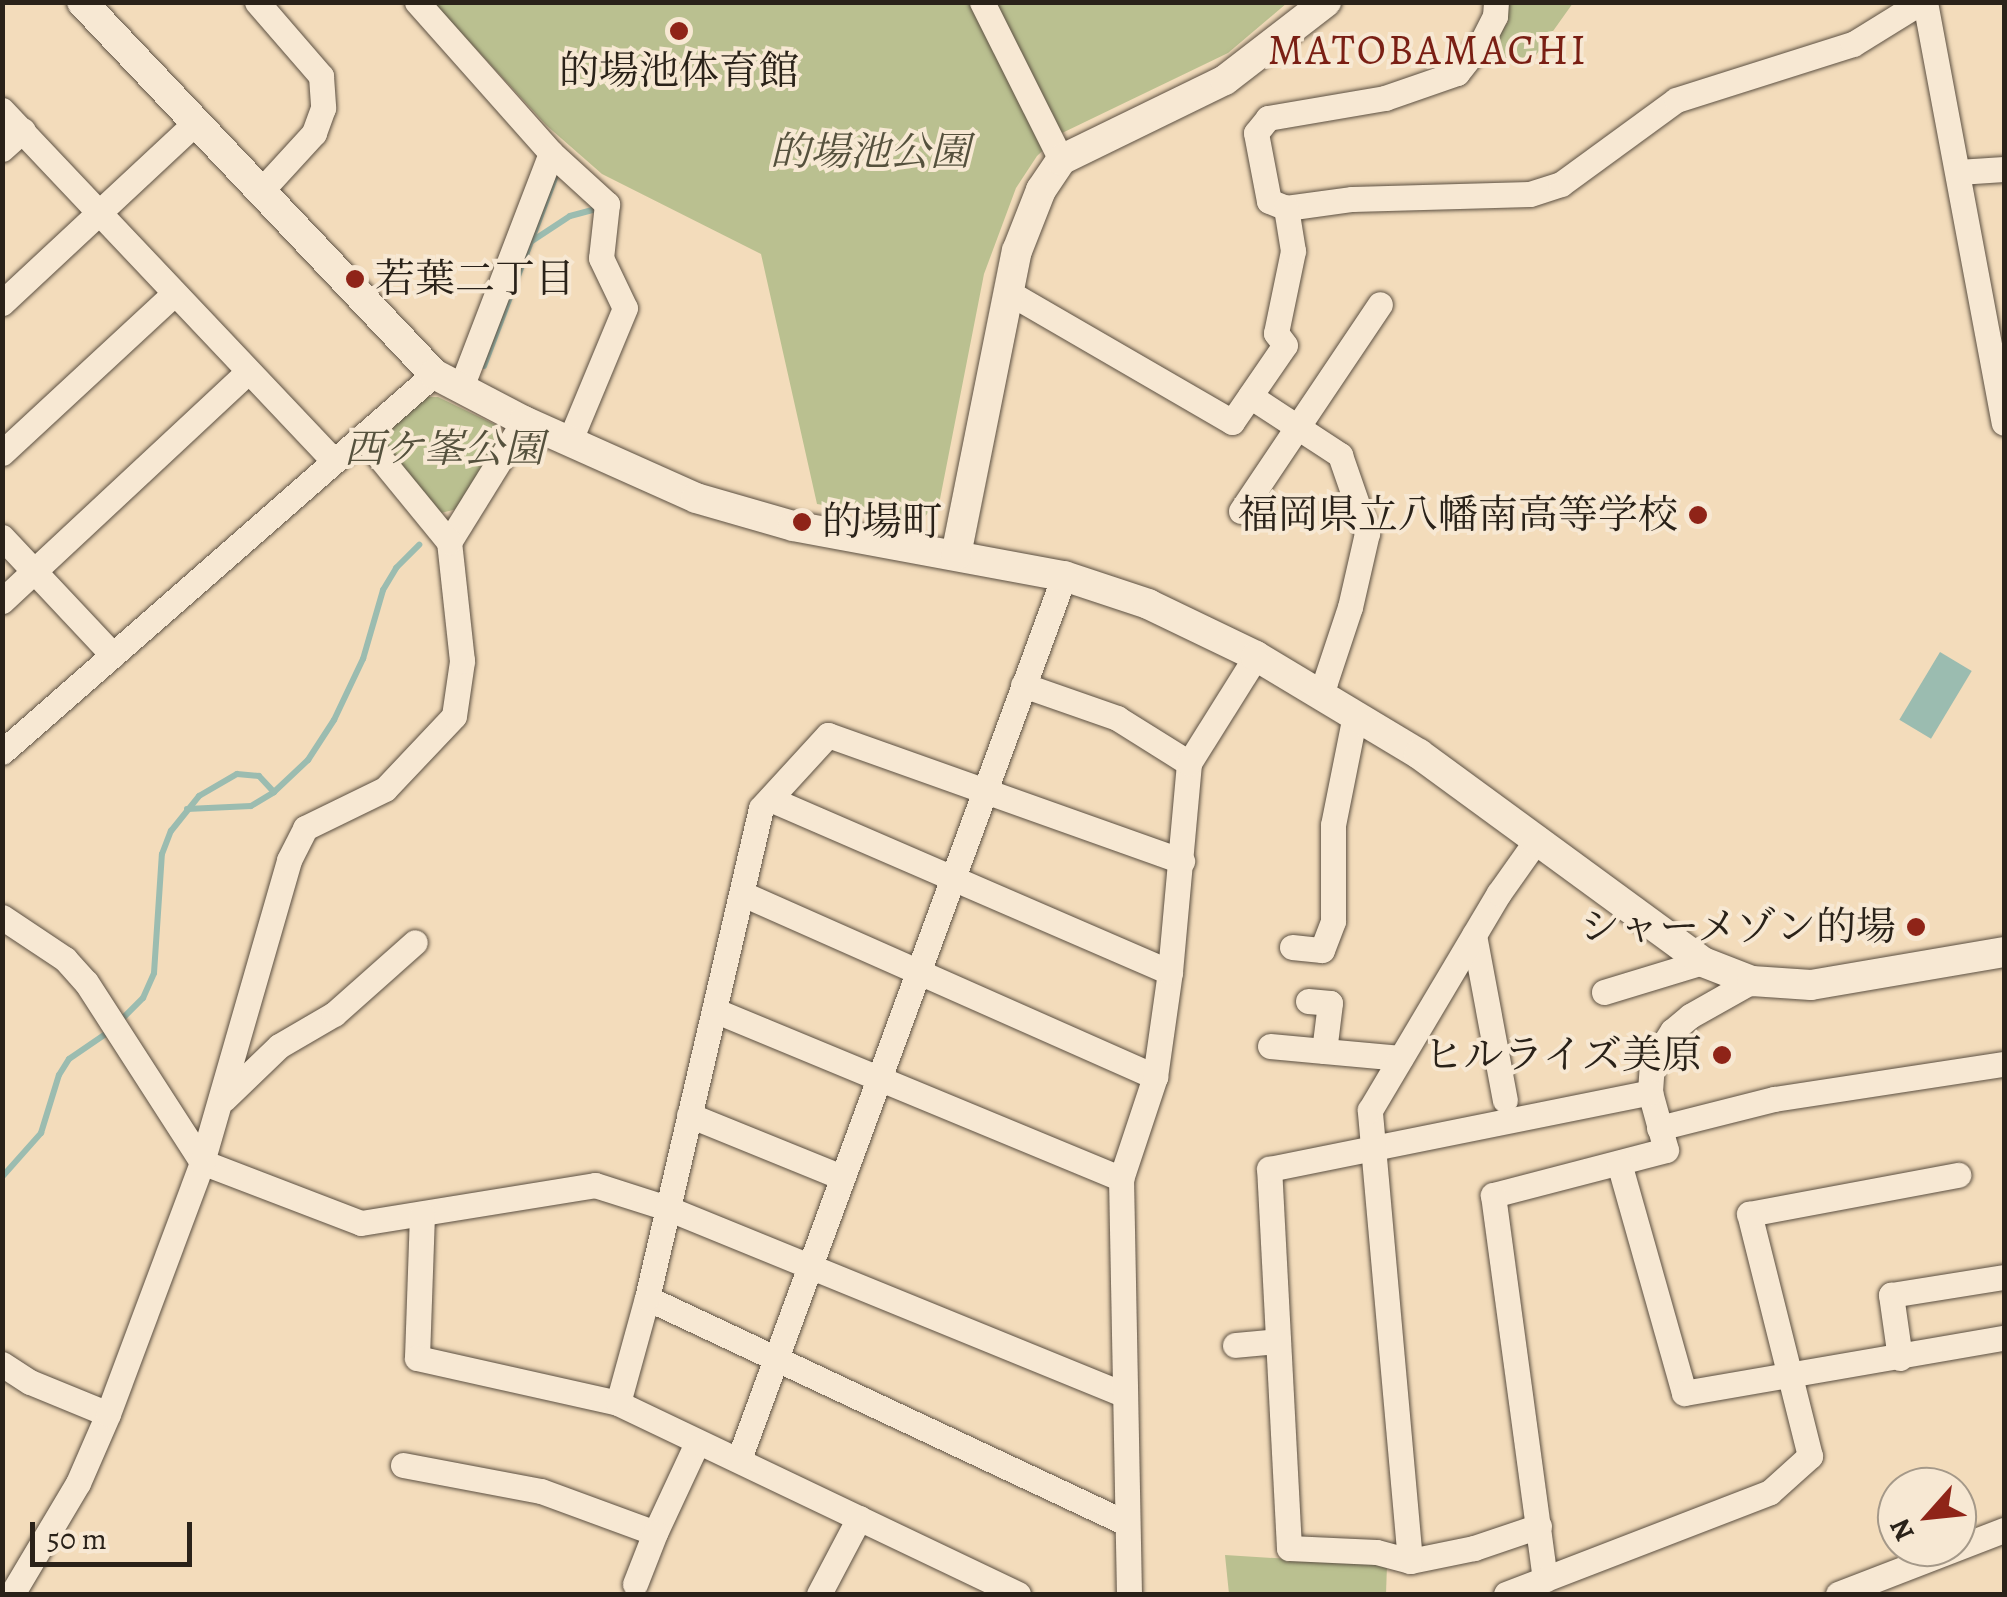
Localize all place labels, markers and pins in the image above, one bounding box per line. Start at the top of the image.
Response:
marker: 的場池体育館 [668,20,690,42]
place label: 的場池体育館 [559,47,799,95]
place label: 若葉二丁目 [375,255,575,303]
marker: 若葉二丁目 [344,268,366,290]
place label: 福岡県立八幡南高等学校 [1238,491,1678,539]
place label: 的場町 [822,498,942,546]
marker: 福岡県立八幡南高等学校 [1687,504,1709,526]
marker: 的場町 [791,511,813,533]
place label: シャーメゾン的場 [1576,903,1896,951]
marker: シャーメゾン的場 [1905,916,1927,938]
place label: ヒルライズ美原 [1422,1031,1702,1079]
marker: ヒルライズ美原 [1711,1044,1733,1066]

